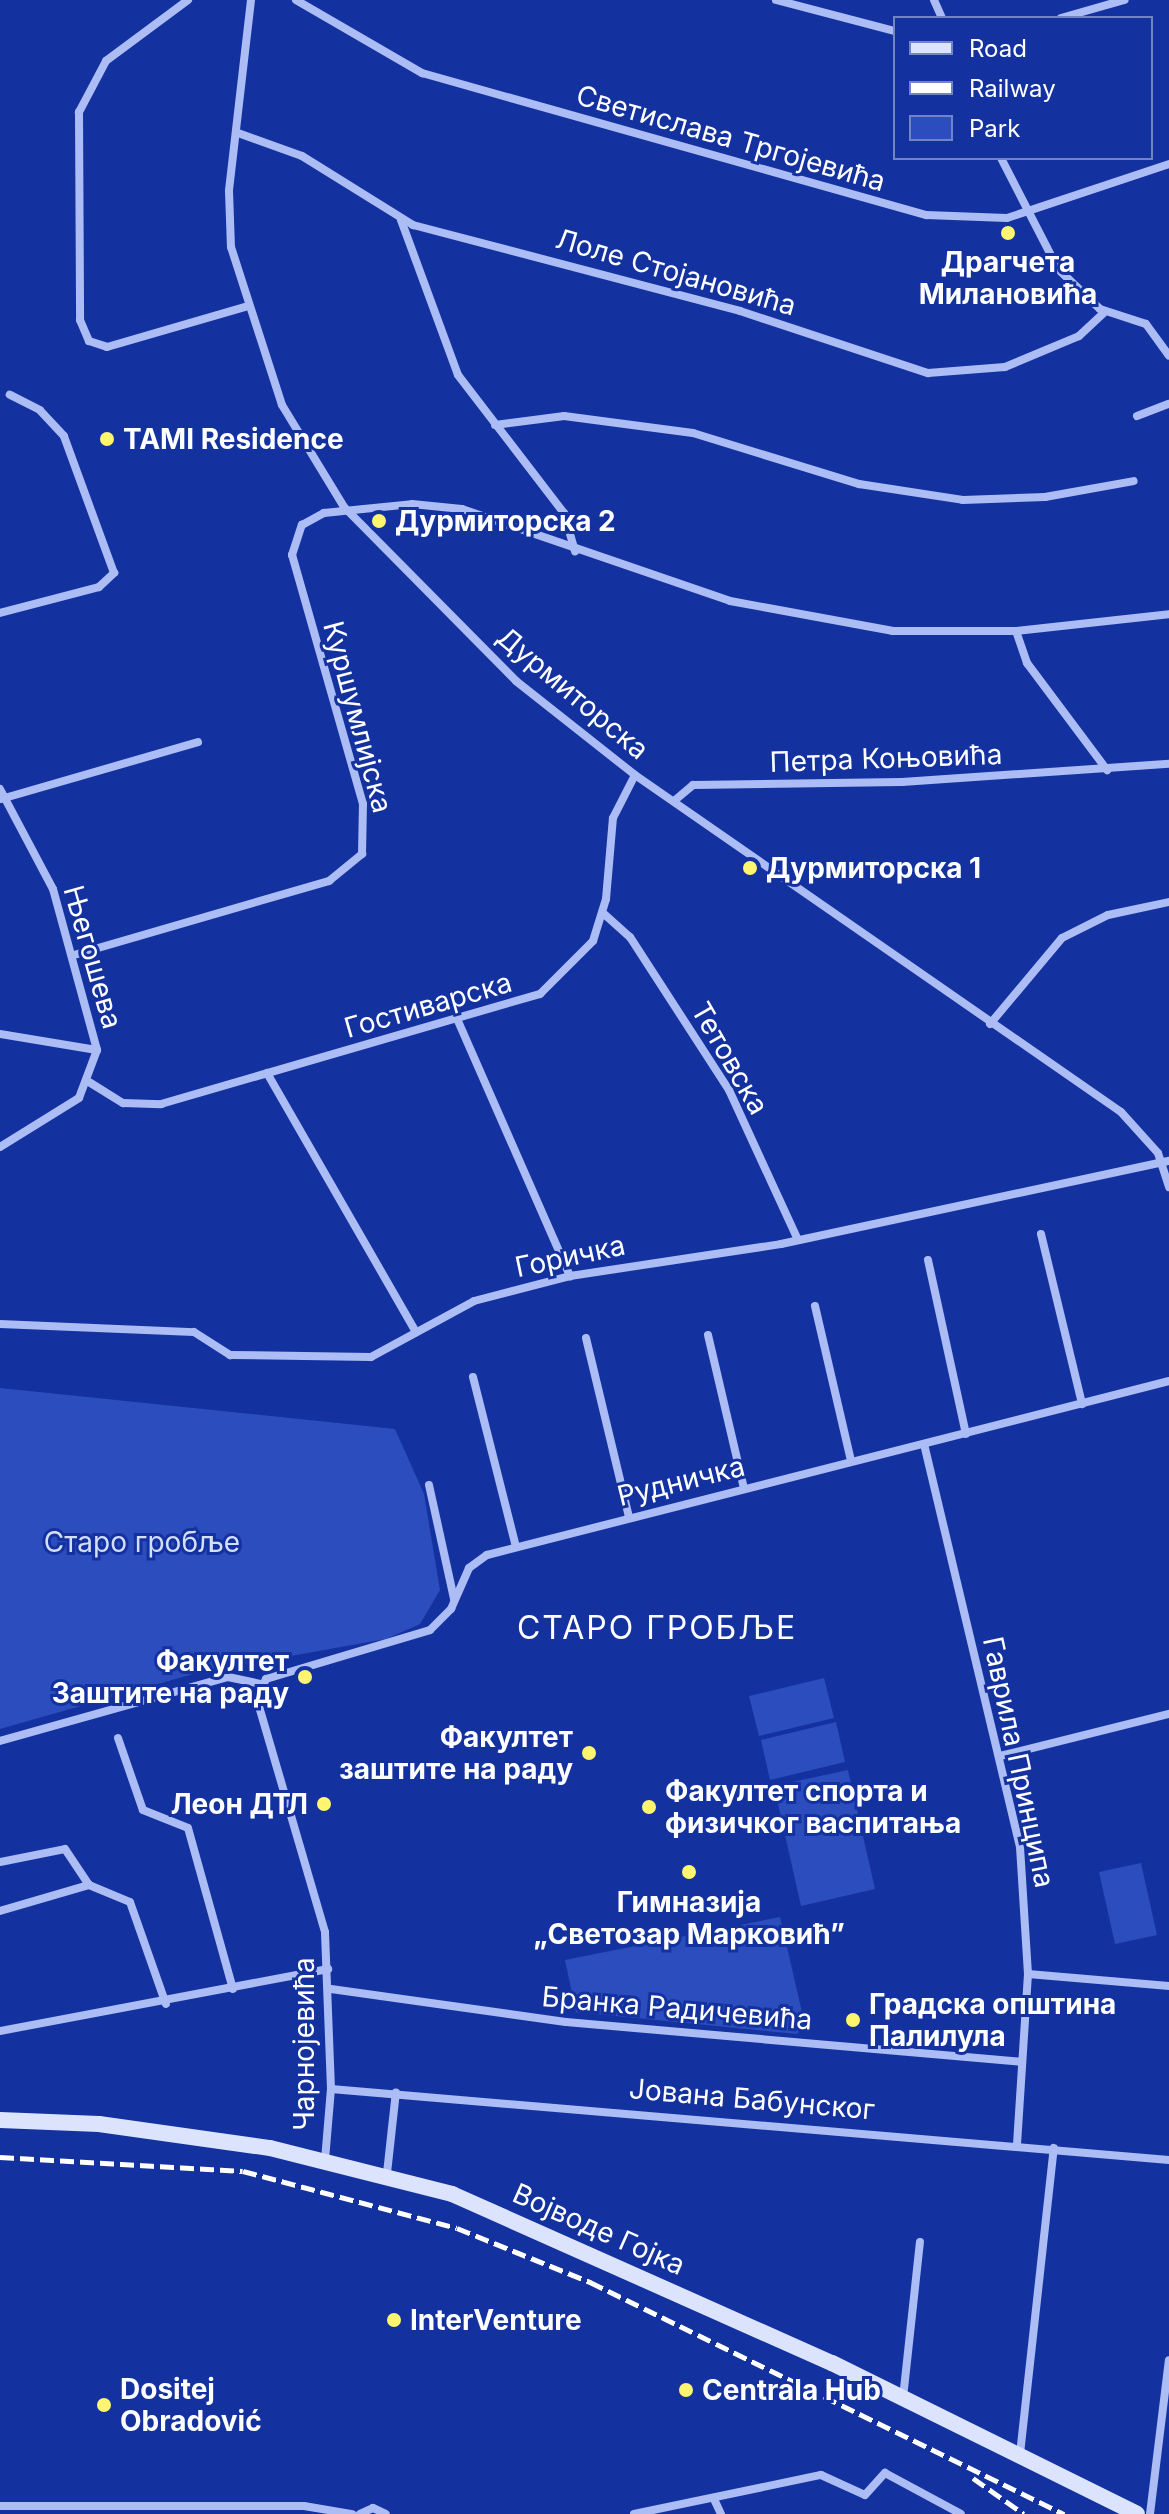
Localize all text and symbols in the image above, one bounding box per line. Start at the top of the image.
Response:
legend [893,16,1153,160]
text: Road [969,34,1027,63]
text: Railway [969,74,1056,103]
street label: Светислава Тргојевића [573,78,889,198]
text: Park [969,114,1020,143]
street label: Лоле Стојановића [552,222,800,322]
marker: Драгчета Милановића [999,224,1017,242]
place label: Драгчета Милановића [919,245,1097,311]
place label: TAMI Residence [123,422,344,456]
marker: TAMI Residence [98,430,116,448]
place label: Дурмиторска 2 [395,504,616,538]
marker: Дурмиторска 2 [370,512,388,530]
street label: Куршумлијска [316,618,400,816]
street label: Дурмиторска [490,620,656,766]
street label: Петра Коњовића [769,737,1003,779]
place label: Дурмиторска 1 [766,851,981,885]
marker: Дурмиторска 1 [741,859,759,877]
street label: Његошева [57,882,129,1032]
street label: Гостиварска [341,965,515,1045]
street label: Тетовска [684,996,776,1120]
street label: Горичка [512,1228,628,1284]
street label: Рудничка [614,1449,748,1513]
park label: Старо гробље [44,1525,240,1559]
district label: СТАРО ГРОБЉЕ [517,1609,797,1647]
street label: Гаврила Принципа [976,1633,1062,1891]
place label: Факултет Заштите на раду [52,1644,289,1710]
marker: Факултет Заштите на раду [296,1668,314,1686]
place label: Факултет заштите на раду [339,1720,573,1786]
marker: Факултет заштите на раду [580,1744,598,1762]
place label: Факултет спорта и физичког васпитања [665,1774,961,1840]
place label: Леон ДТЛ [171,1787,308,1821]
marker: Леон ДТЛ [315,1795,333,1813]
marker: Факултет спорта и физичког васпитања [640,1798,658,1816]
marker: Гимназија „Светозар Марковић” [680,1863,698,1881]
place label: Гимназија „Светозар Марковић” [533,1885,845,1951]
street label: Чарнојевића [287,1957,321,2131]
street label: Бранка Радичевића [540,1979,814,2037]
place label: Градска општина Палилула [869,1987,1116,2053]
marker: Градска општина Палилула [844,2011,862,2029]
street label: Јована Бабунског [628,2072,876,2126]
street label: Војводе Гојка [508,2176,690,2282]
place label: InterVenture [410,2303,582,2337]
marker: InterVenture [385,2311,403,2329]
place label: Dositej Obradović [120,2372,262,2438]
place label: Centrala Hub [702,2373,881,2407]
marker: Centrala Hub [677,2381,695,2399]
marker: Dositej Obradović [95,2396,113,2414]

